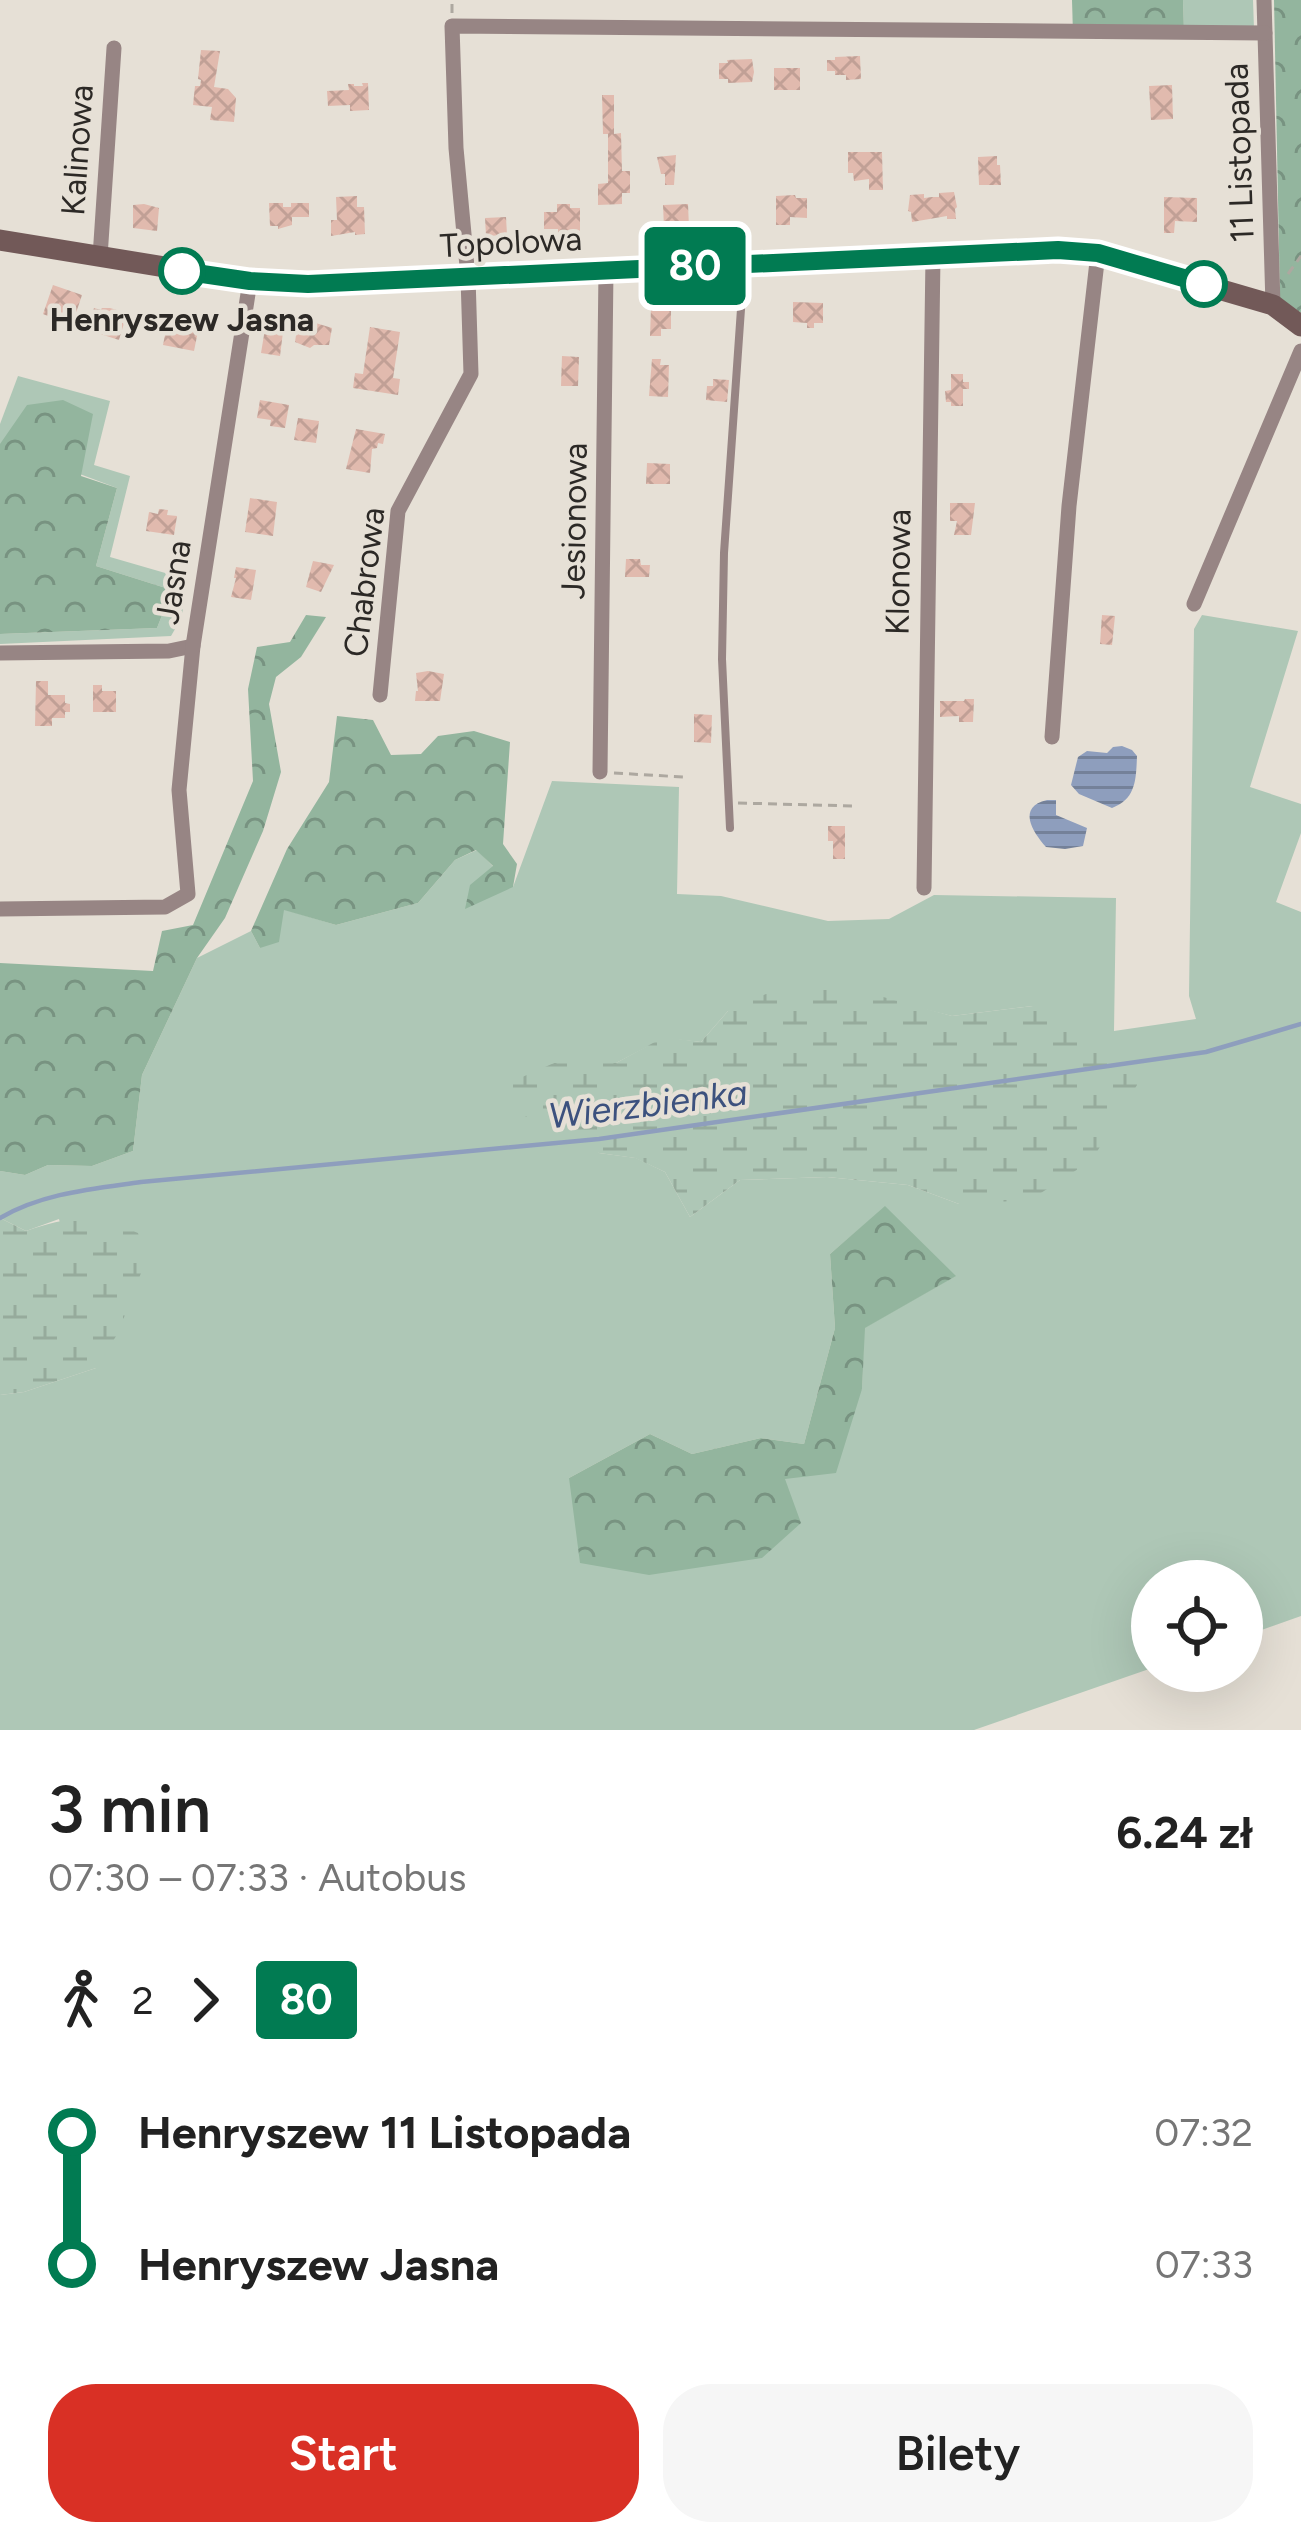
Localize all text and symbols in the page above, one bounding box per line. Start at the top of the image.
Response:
street label: 11 Listopada [1216,63,1262,243]
street label: Kalinowa [53,83,101,217]
street label: Topolowa [439,219,583,265]
line badge: 80 [641,227,749,305]
text: 80 [669,240,721,291]
marker: Henryszew Jasna [160,249,204,293]
unlabelled marker [1182,262,1226,306]
place label: Henryszew Jasna [50,300,314,339]
street label: Jesionowa [553,442,595,600]
street label: Chabrowa [335,505,393,659]
street label: Klonowa [877,509,919,635]
street label: Jasna [147,537,199,627]
water label: Wierzbienka [546,1070,750,1138]
map controls [1131,1560,1263,1692]
button: locate [1131,1560,1263,1692]
text: 3 min [48,1769,211,1849]
text: 6.24 zł [1116,1805,1253,1859]
text: 07:30 – 07:33 · Autobus [48,1854,466,1901]
icon: walk [48,1967,114,2033]
icon: forward [172,1967,238,2033]
text: 80 [280,1974,333,2025]
text: 2 [132,1977,154,2024]
text: Henryszew 11 Listopada [138,2105,631,2159]
text: 07:32 [1154,2109,1253,2156]
text: Henryszew Jasna [138,2237,499,2291]
text: 07:33 [1155,2241,1253,2288]
button: Start [48,2384,639,2522]
button: Bilety [663,2384,1253,2522]

